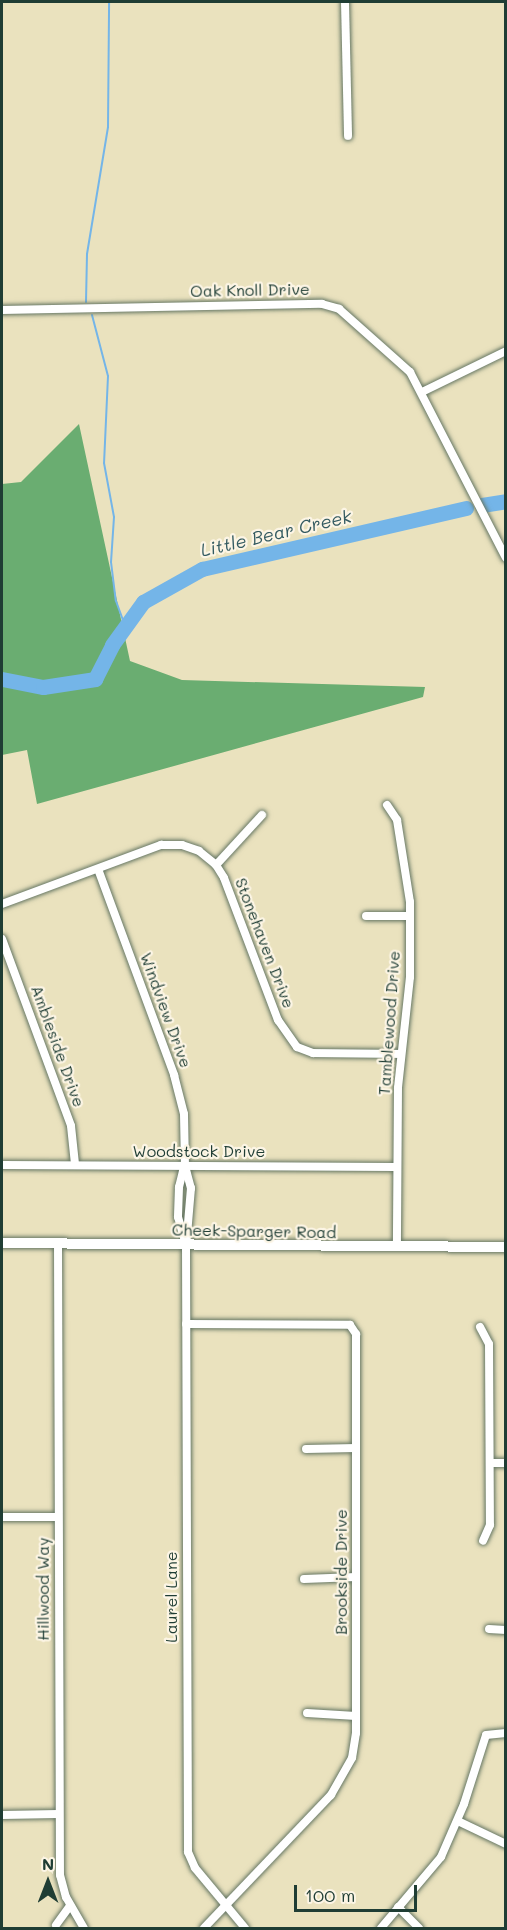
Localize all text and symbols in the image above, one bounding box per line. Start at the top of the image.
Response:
street label: Oak Knoll Drive [190,279,310,301]
water label: Little Bear Creek [198,505,354,561]
street label: Stonehaven Drive [231,875,299,1011]
street label: Windview Drive [136,950,196,1070]
street label: Tamblewood Drive [374,950,404,1096]
street label: Ambleside Drive [27,983,89,1109]
street label: Woodstock Drive [133,1141,265,1161]
street label: Cheek-Sparger Road [172,1220,336,1242]
street label: Brookside Drive [331,1509,351,1635]
street label: Hillwood Way [33,1537,53,1641]
street label: Laurel Lane [161,1551,181,1643]
north arrow [18,1852,78,1912]
text: N [42,1853,54,1874]
scale bar [297,1873,420,1911]
text: 100 m [305,1883,355,1907]

